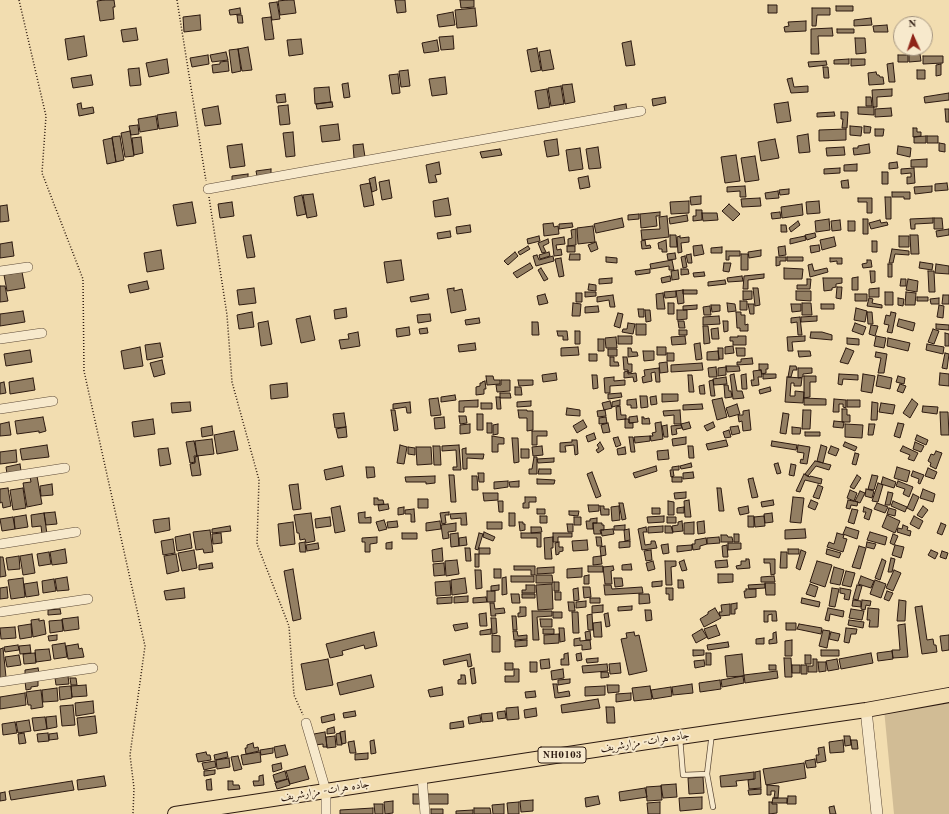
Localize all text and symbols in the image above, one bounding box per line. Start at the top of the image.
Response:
north arrow [893,16,933,56]
text: N [908,19,917,30]
street label: جاده هرات- مزارشریف [600,728,690,756]
road number: NH0103 [538,747,586,763]
street label: جاده هرات- مزارشریف [280,777,370,805]

